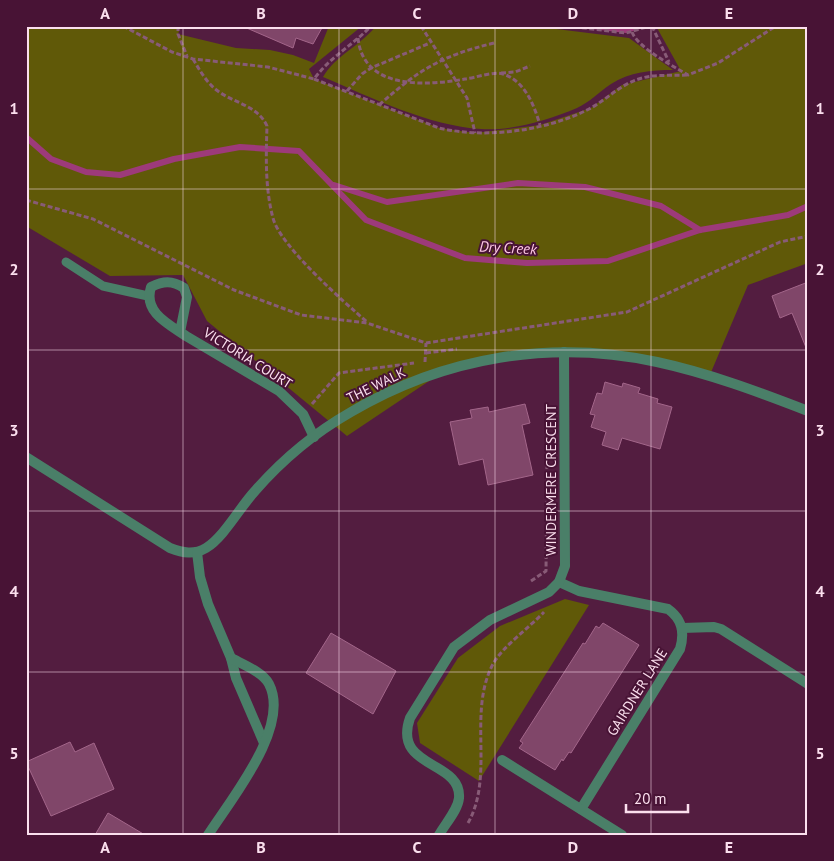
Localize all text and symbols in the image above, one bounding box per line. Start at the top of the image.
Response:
text: A [100,3,110,23]
text: B [256,3,266,23]
text: C [413,3,422,23]
text: D [568,3,578,23]
text: E [725,3,733,23]
text: 1 [9,98,19,118]
text: 1 [815,98,825,118]
water label: Dry Creek [479,237,539,259]
text: 2 [9,259,19,279]
text: 2 [815,259,825,279]
street label: VICTORIA COURT [199,323,296,393]
street label: THE WALK [344,363,409,407]
street label: WINDERMERE CRESCENT [542,404,560,556]
text: 3 [9,420,19,440]
text: 3 [815,420,825,440]
text: 4 [9,581,19,601]
text: 4 [815,581,825,601]
street label: GAIRDNER LANE [603,645,671,739]
text: 5 [9,743,19,763]
text: 5 [815,743,825,763]
scale bar [626,781,689,813]
text: 20 m [634,789,667,808]
text: A [100,837,110,857]
text: B [256,837,266,857]
text: C [413,837,422,857]
text: D [568,837,578,857]
text: E [725,837,733,857]

